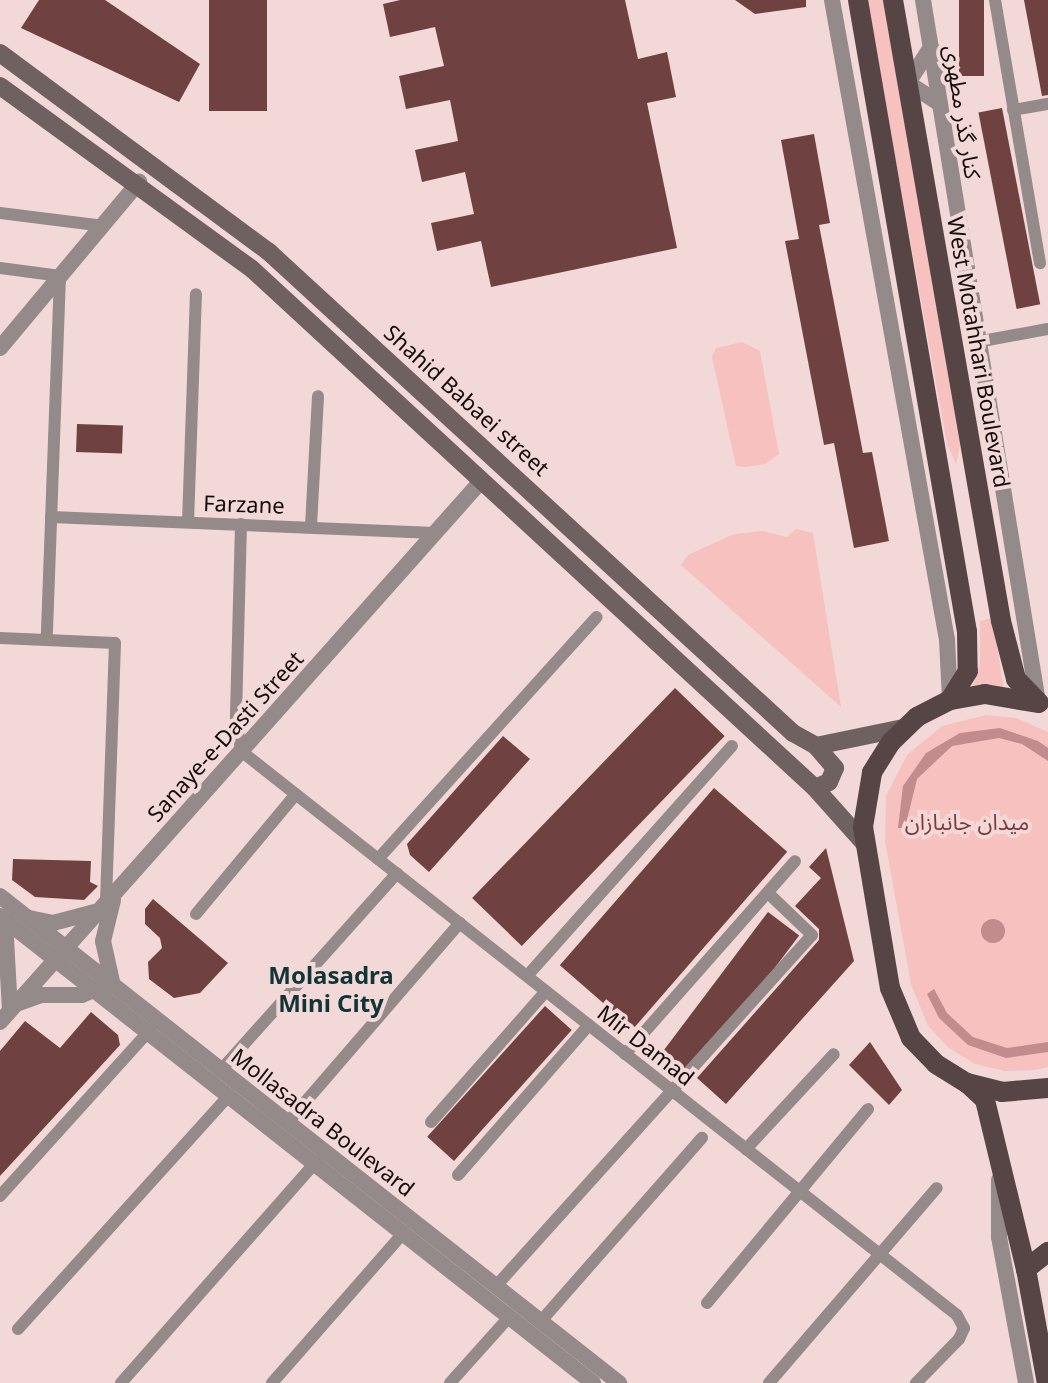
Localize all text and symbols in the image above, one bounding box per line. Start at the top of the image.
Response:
street label: کنار گذر مطهری [939,43,987,181]
street label: West Motahhari Boulevard [942,214,1016,490]
street label: Shahid Babaei street [379,319,555,481]
street label: Farzane [203,489,285,519]
street label: Sanaye-e-Dasti Street [141,645,309,827]
park label: میدان جانبازان [905,809,1029,835]
district label: Molasadra Mini City [268,961,394,1017]
street label: Mir Damad [592,999,700,1091]
street label: Mollasadra Boulevard [226,1042,420,1202]

